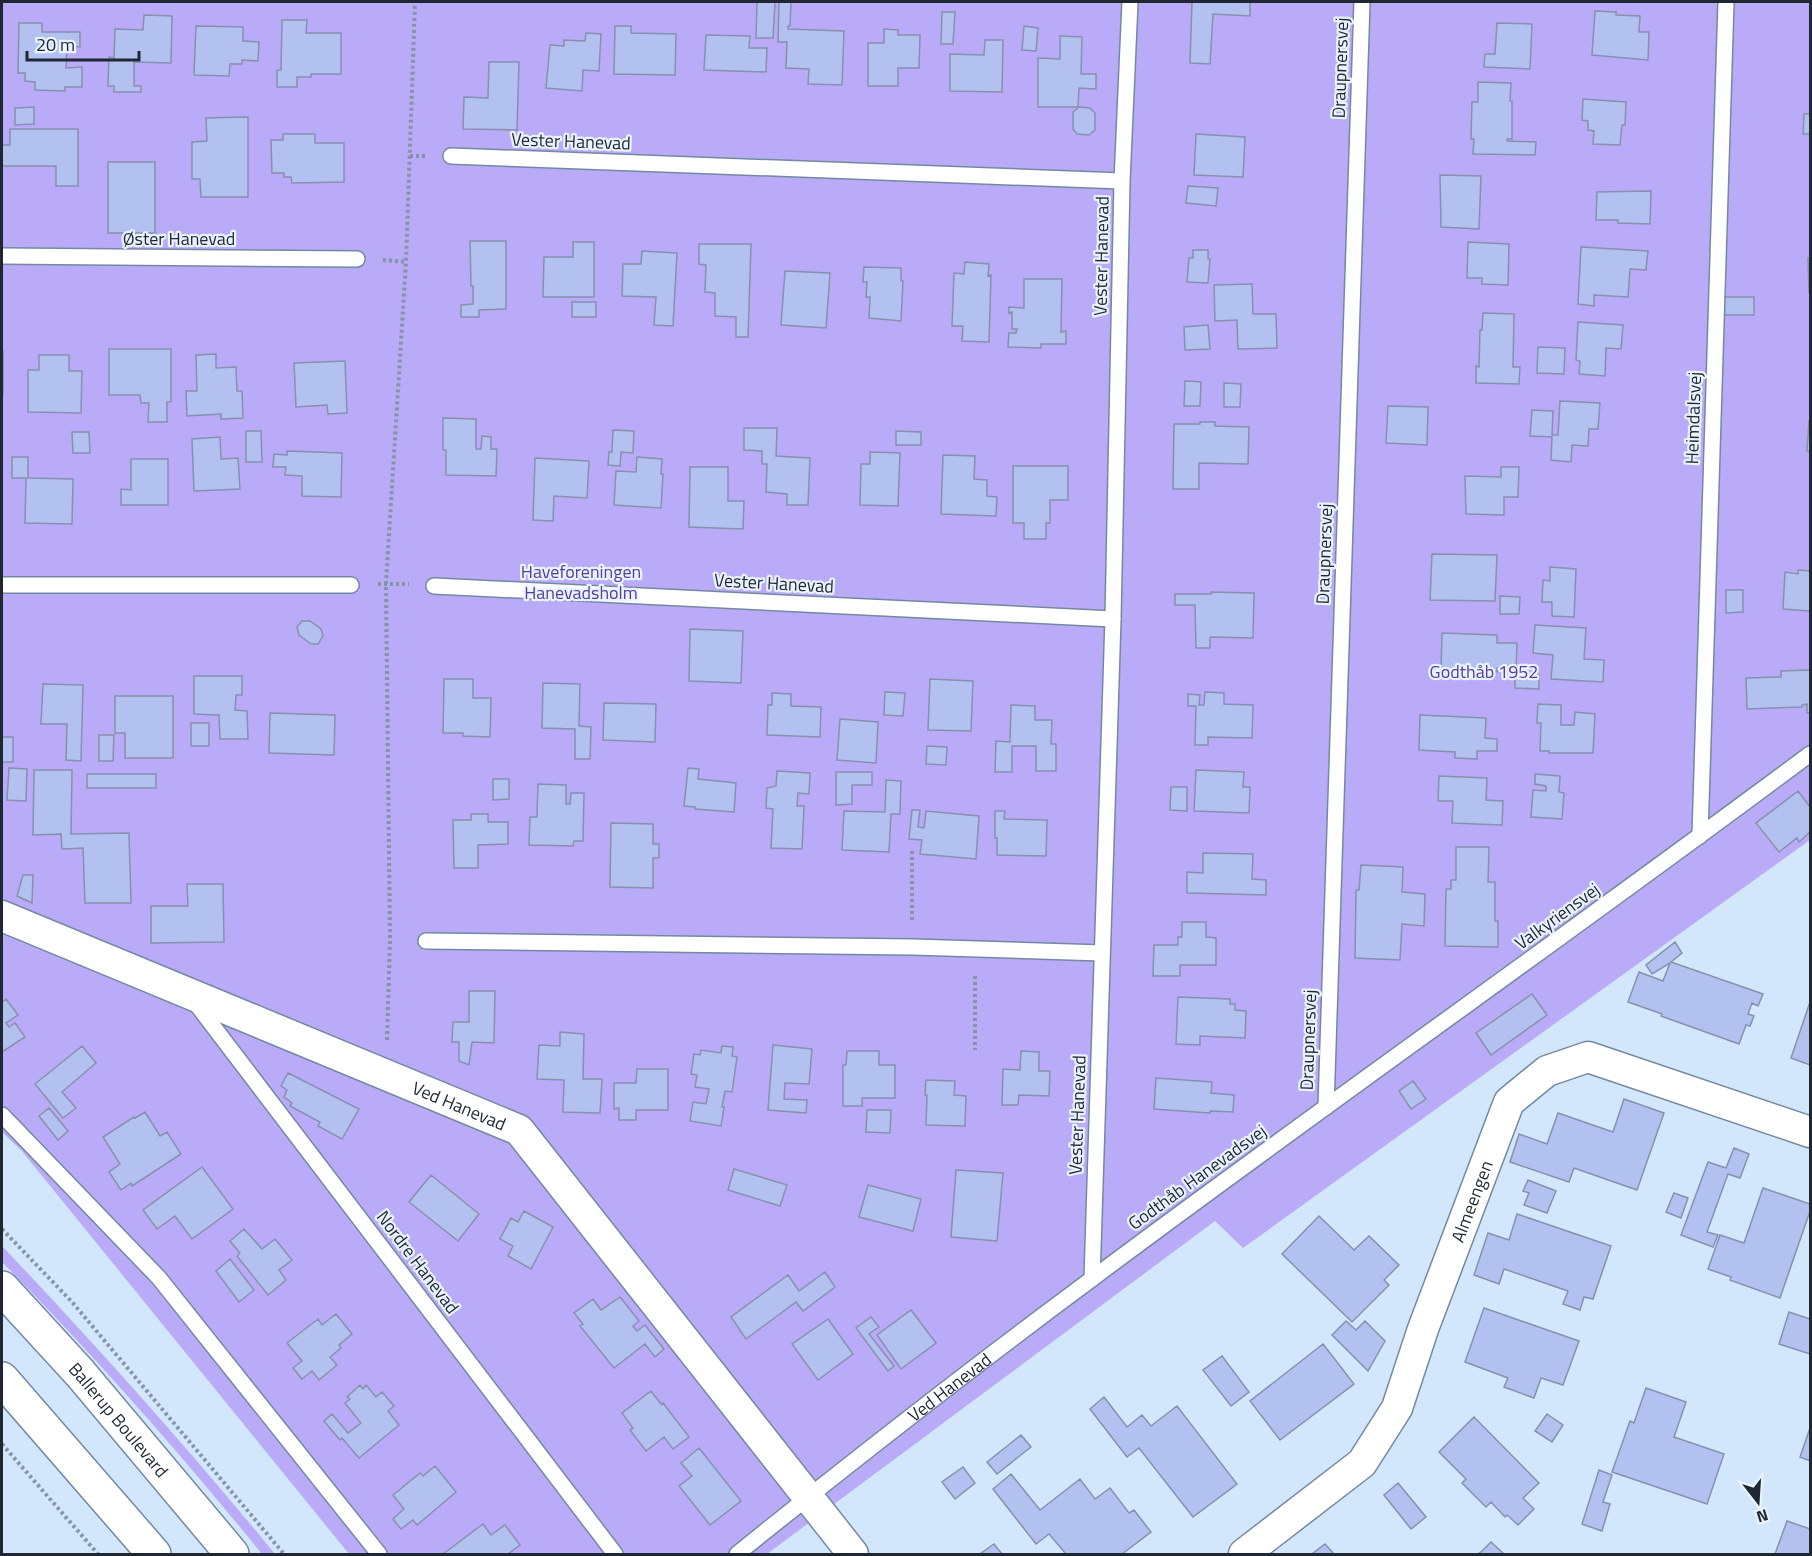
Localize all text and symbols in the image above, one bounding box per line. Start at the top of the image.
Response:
street label: Draupnersvej [1325,17,1355,119]
scale bar [27,24,140,62]
text: 20 m [36,31,75,58]
street label: Vester Hanevad [511,125,631,157]
street label: Vester Hanevad [1086,196,1116,316]
street label: Øster Hanevad [123,225,235,252]
street label: Heimdalsvej [1678,371,1708,465]
street label: Draupnersvej [1309,503,1339,605]
park label: Haveforeningen Hanevadsholm [521,558,641,606]
street label: Vester Hanevad [713,566,835,600]
park label: Godthåb 1952 [1430,658,1538,685]
street label: Valkyriensvej [1509,876,1605,956]
street label: Draupnersvej [1293,989,1323,1091]
street label: Vester Hanevad [1061,1055,1093,1175]
street label: Ved Hanevad [408,1074,510,1137]
street label: Godthåb Hanevadsvej [1122,1118,1272,1236]
street label: Almeengen [1444,1156,1499,1246]
street label: Nordre Hanevad [370,1205,466,1319]
street label: Ved Hanevad [901,1346,997,1428]
street label: Ballerup Boulevard [63,1356,175,1483]
north arrow [1728,1472,1788,1532]
text: N [1754,1503,1771,1529]

